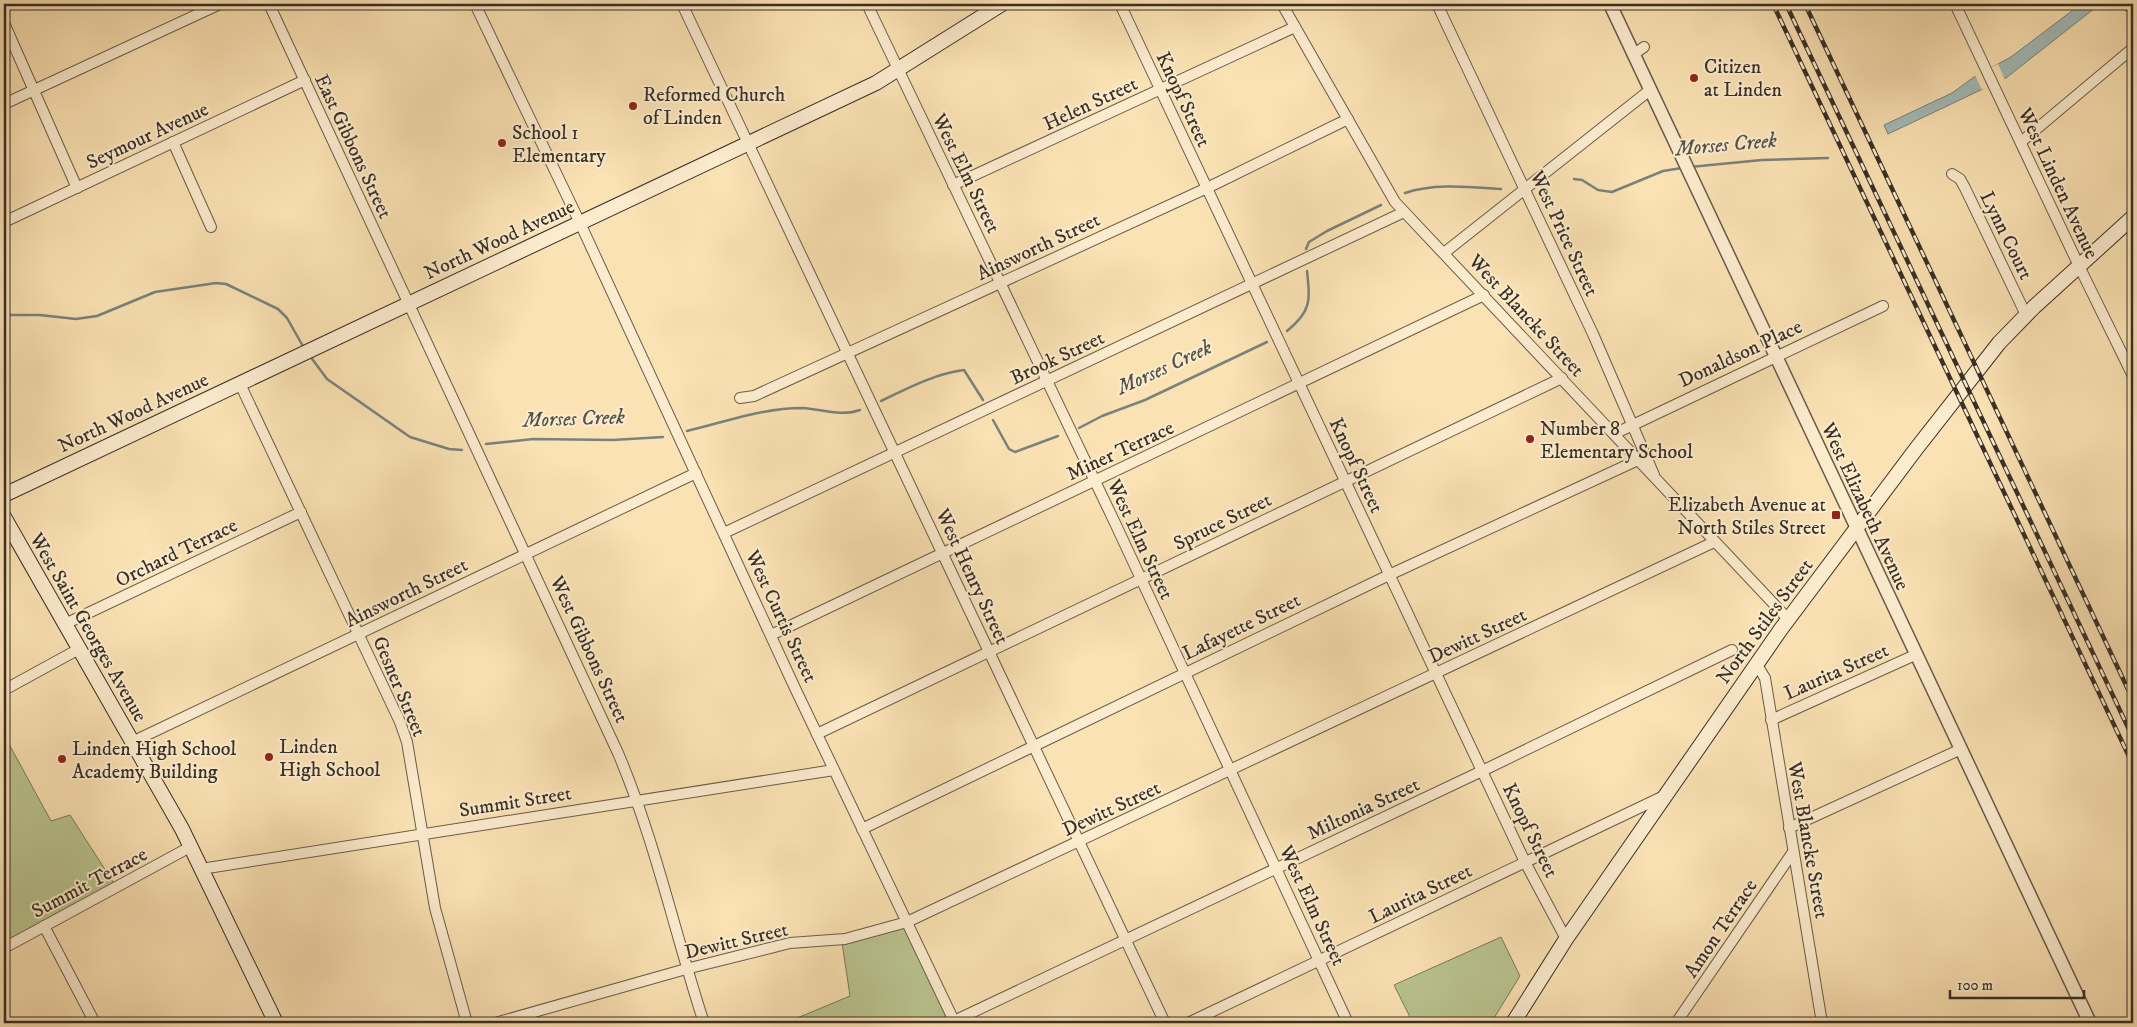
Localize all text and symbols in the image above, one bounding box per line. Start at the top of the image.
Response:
street label: Knopf Street [1150,48,1216,151]
place label: Citizen at Linden [1704,55,1782,103]
street label: East Gibbons Street [308,70,397,223]
street label: Helen Street [1040,72,1142,137]
marker: Citizen at Linden [1688,72,1700,84]
place label: Reformed Church of Linden [643,83,786,131]
street label: Seymour Avenue [83,97,213,176]
marker: Reformed Church of Linden [627,100,639,112]
street label: West Linden Avenue [2011,103,2104,263]
street label: West Elm Street [926,109,1005,237]
place label: School 1 Elementary [512,121,606,169]
water label: Morses Creek [1672,128,1778,163]
marker: School 1 Elementary [496,137,508,149]
street label: West Price Street [1523,166,1604,300]
street label: Lynn Court [1974,187,2038,284]
street label: North Wood Avenue [420,195,579,286]
street label: Ainsworth Street [973,208,1104,287]
street label: West Blancke Street [1462,249,1589,383]
street label: Donaldson Place [1675,315,1806,394]
street label: Brook Street [1007,326,1109,391]
water label: Morses Creek [1111,335,1216,402]
street label: North Wood Avenue [54,368,213,459]
water label: Morses Creek [521,404,626,434]
street label: Knopf Street [1323,414,1389,517]
street label: Miner Terrace [1063,416,1178,487]
place label: Number 8 Elementary School [1540,417,1693,465]
street label: West Elizabeth Avenue [1814,418,1914,594]
marker: Number 8 Elementary School [1524,433,1536,445]
street label: West Elm Street [1100,475,1178,604]
street label: Spruce Street [1170,488,1276,557]
place label: Elizabeth Avenue at North Stiles Street [1668,493,1826,541]
street label: West Henry Street [929,504,1014,648]
marker: Elizabeth Avenue at North Stiles Street [1830,509,1842,521]
street label: Orchard Terrace [112,513,242,594]
street label: West Saint Georges Avenue [23,528,152,727]
street label: West Curtis Street [739,546,822,687]
street label: Ainsworth Street [341,553,472,634]
street label: North Stiles Street [1711,554,1819,689]
street label: West Gibbons Street [543,571,634,727]
street label: Lafayette Street [1179,588,1305,667]
street label: Dewitt Street [1425,603,1531,670]
street label: Gesner Street [366,633,431,741]
street label: Laurita Street [1781,638,1893,706]
place label: Linden High School [279,735,380,783]
place label: Linden High School Academy Building [72,737,236,785]
marker: Linden High School [263,751,275,763]
marker: Linden High School Academy Building [56,753,68,765]
street label: West Blancke Street [1781,759,1834,921]
street label: Miltonia Street [1303,772,1424,846]
street label: Dewitt Street [1059,776,1165,843]
street label: Knopf Street [1496,779,1563,882]
street label: Summit Street [457,781,573,824]
street label: West Elm Street [1272,841,1350,970]
street label: Summit Terrace [27,842,152,924]
street label: Laurita Street [1365,859,1476,930]
street label: Amon Terrace [1679,875,1763,983]
street label: Dewitt Street [682,917,791,965]
scale bar [1950,967,2083,999]
text: 100 m [1957,976,1993,995]

